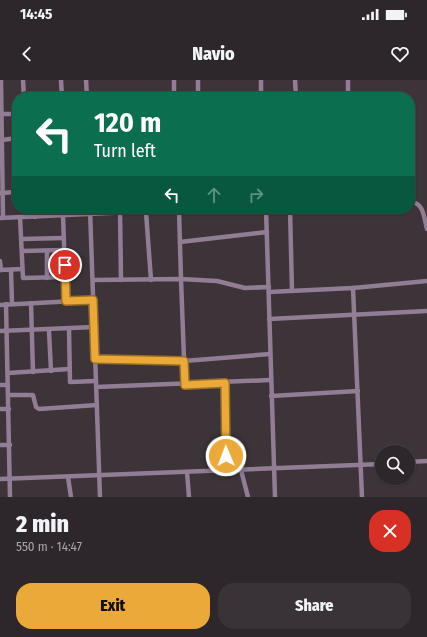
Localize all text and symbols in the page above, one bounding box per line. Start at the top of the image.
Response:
text: 14:45 [20,5,52,23]
icon: back [16,43,38,65]
text: Navio [192,43,235,65]
icon: heart [389,43,411,65]
text: 120 m [94,106,161,139]
icon: left [28,108,80,160]
text: Turn left [94,140,156,162]
icon: left [161,184,183,206]
icon: ahead [203,184,225,206]
icon: right [245,184,267,206]
pin [48,248,82,282]
icon: arrive [54,254,76,276]
position arrow [205,435,247,477]
map controls [375,445,415,485]
button: search [375,445,415,485]
text: 2 min [16,510,69,538]
button: close [369,510,411,552]
text: 550 m · 14:47 [16,539,82,554]
button: Exit [16,583,210,629]
button: Share [218,583,411,629]

